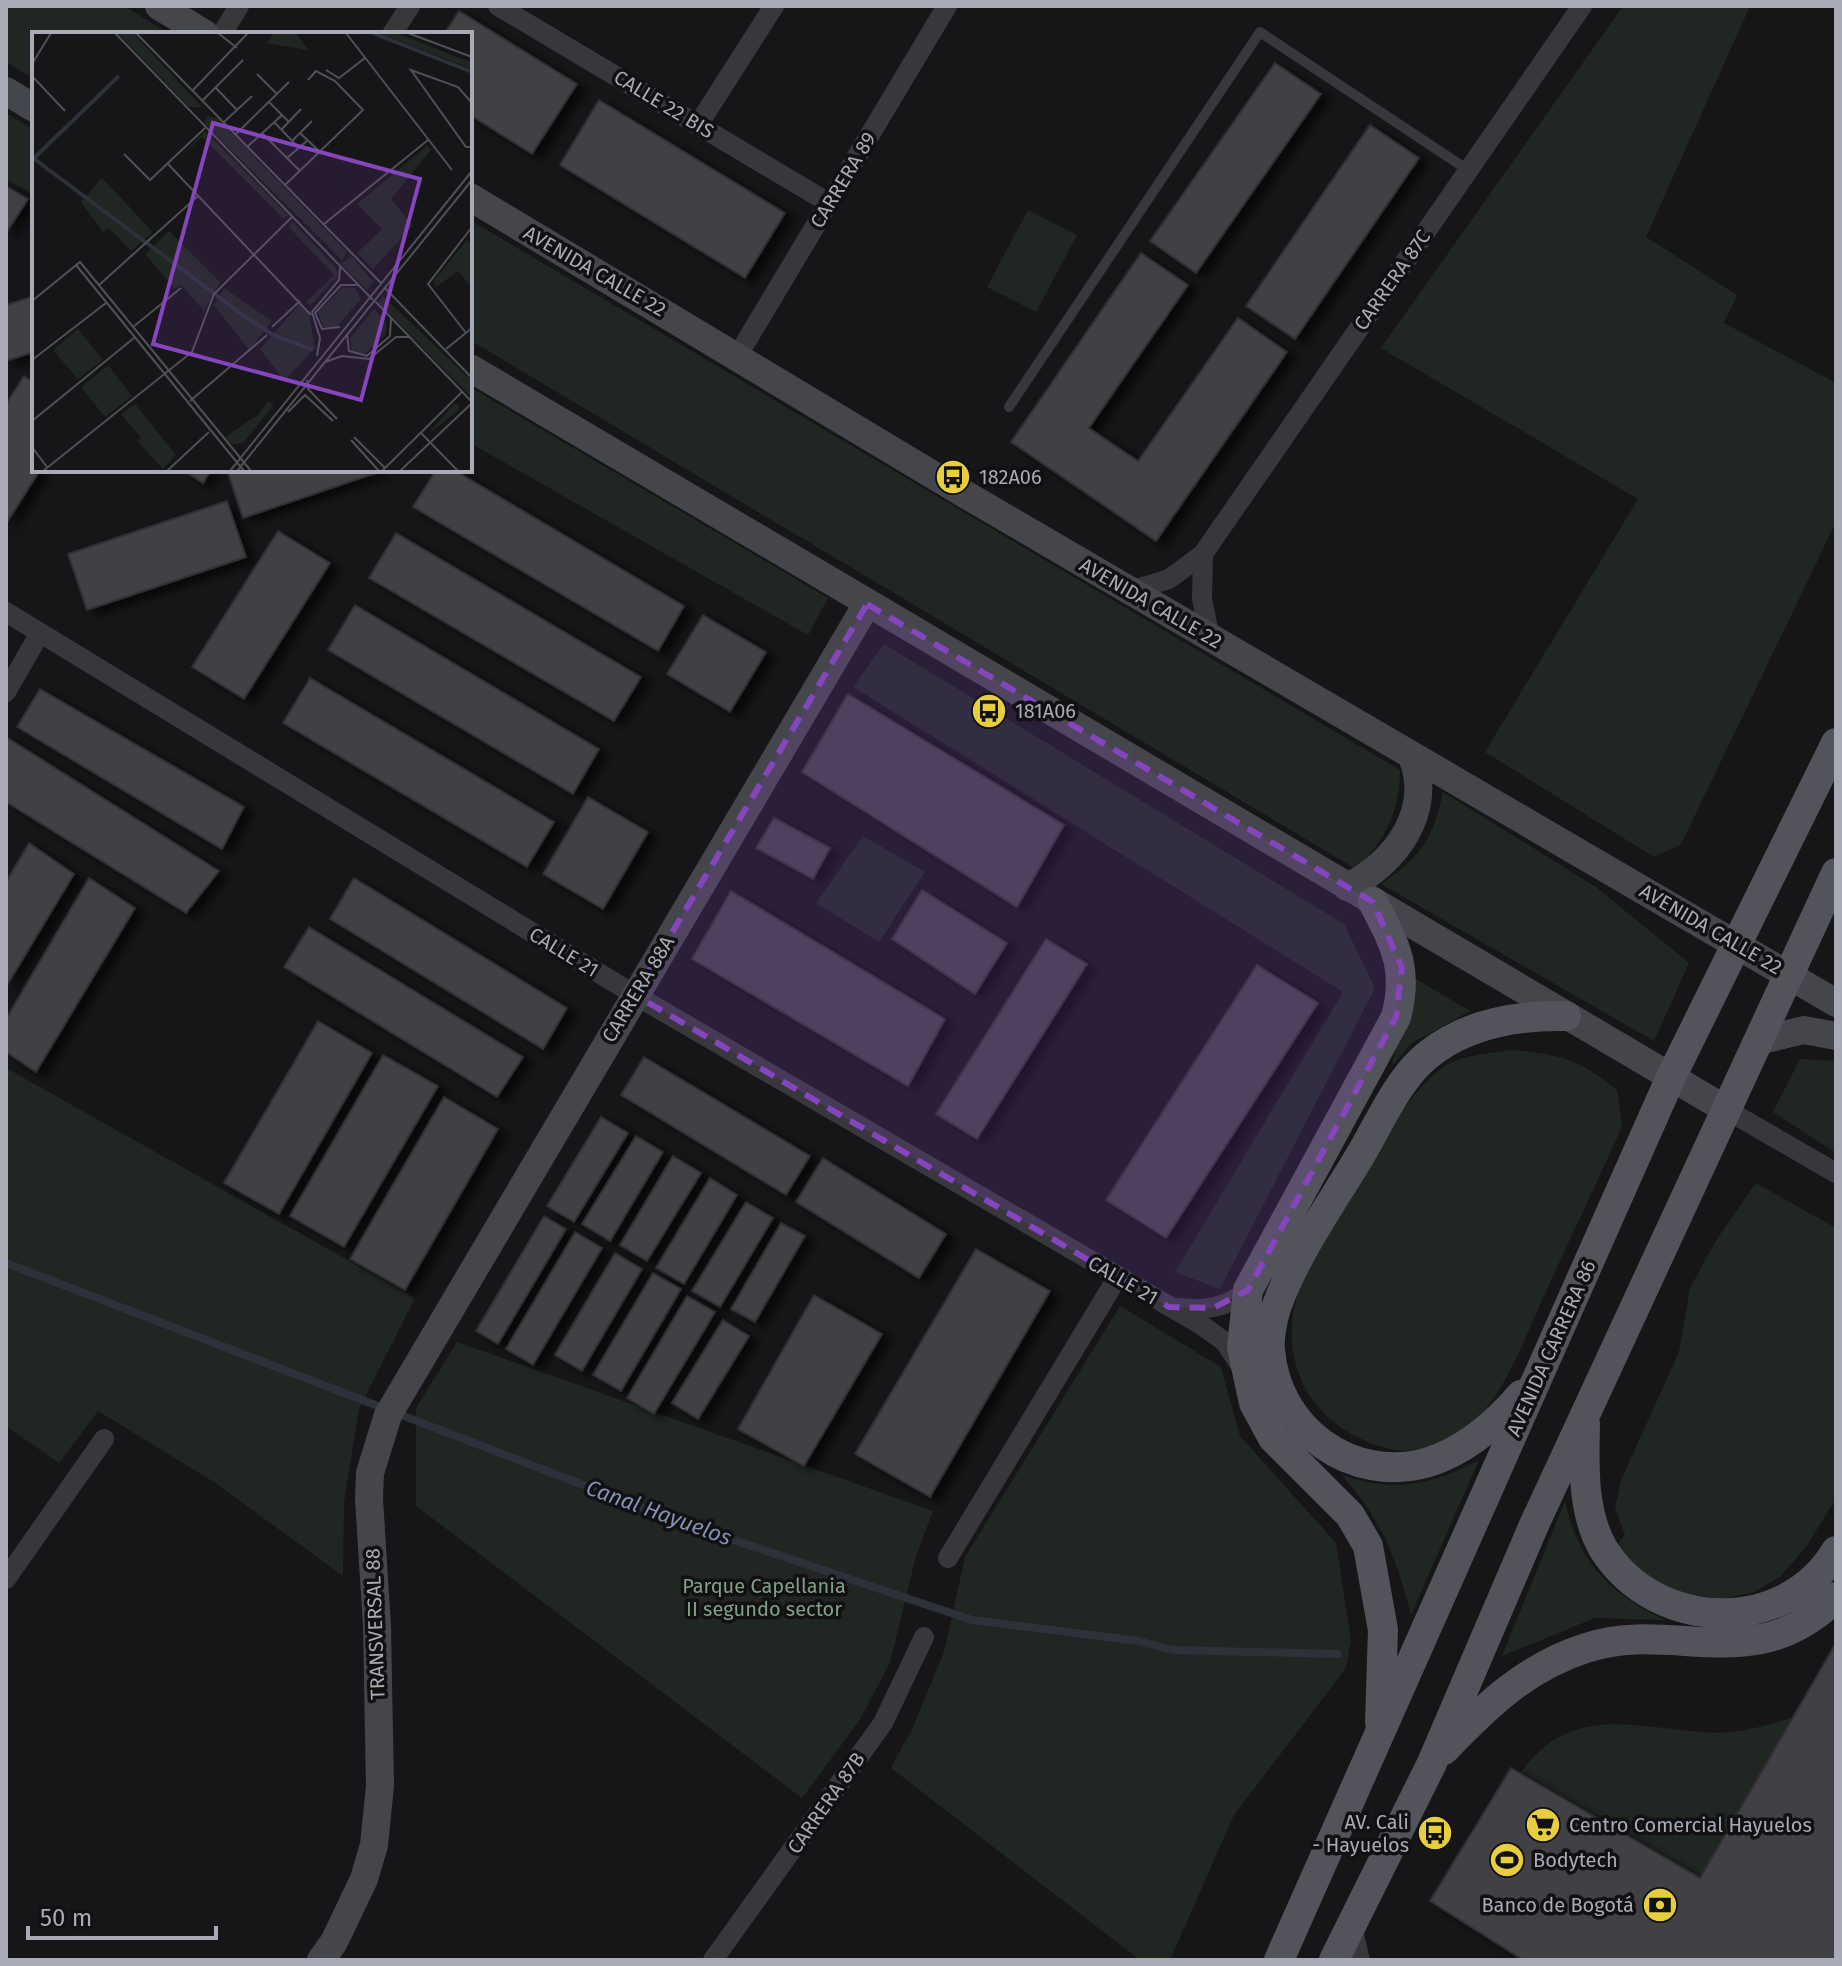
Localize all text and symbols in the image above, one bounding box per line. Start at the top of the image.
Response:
inset map [32,32,472,472]
street label: CALLE 22 BIS [610,65,719,143]
street label: CARRERA 89 [805,128,881,232]
street label: AVENIDA CALLE 22 [520,221,670,321]
street label: CARRERA 87C [1349,225,1435,335]
bus stop icon: 182A06 [934,458,972,496]
place label: 182A06 [979,465,1042,489]
street label: AVENIDA CALLE 22 [1076,553,1226,653]
bus stop icon: 181A06 [970,692,1008,730]
place label: 181A06 [1015,699,1076,723]
street label: AVENIDA CALLE 22 [1636,879,1786,979]
street label: CALLE 21 [525,922,603,982]
street label: CARRERA 88A [597,931,679,1047]
street label: CALLE 21 [1084,1250,1162,1310]
street label: AVENIDA CARRERA 86 [1501,1256,1601,1440]
water label: Canal Hayuelos [582,1474,735,1551]
street label: TRANSVERSAL 88 [360,1548,390,1700]
park label: Parque Capellania II segundo sector [682,1574,846,1621]
street label: CARRERA 87B [782,1748,870,1858]
supermarket icon: Centro Comercial Hayuelos [1524,1806,1562,1844]
place label: AV. Cali - Hayuelos [1312,1810,1409,1857]
place label: Centro Comercial Hayuelos [1569,1813,1812,1837]
bus stop icon: AV. Cali - Hayuelos [1416,1814,1454,1852]
sports icon: Bodytech [1488,1841,1526,1879]
place label: Bodytech [1533,1848,1618,1872]
bank icon: Banco de Bogotá [1641,1886,1679,1924]
scale bar [28,1890,216,1940]
place label: Banco de Bogotá [1481,1893,1634,1917]
text: 50 m [40,1904,92,1932]

